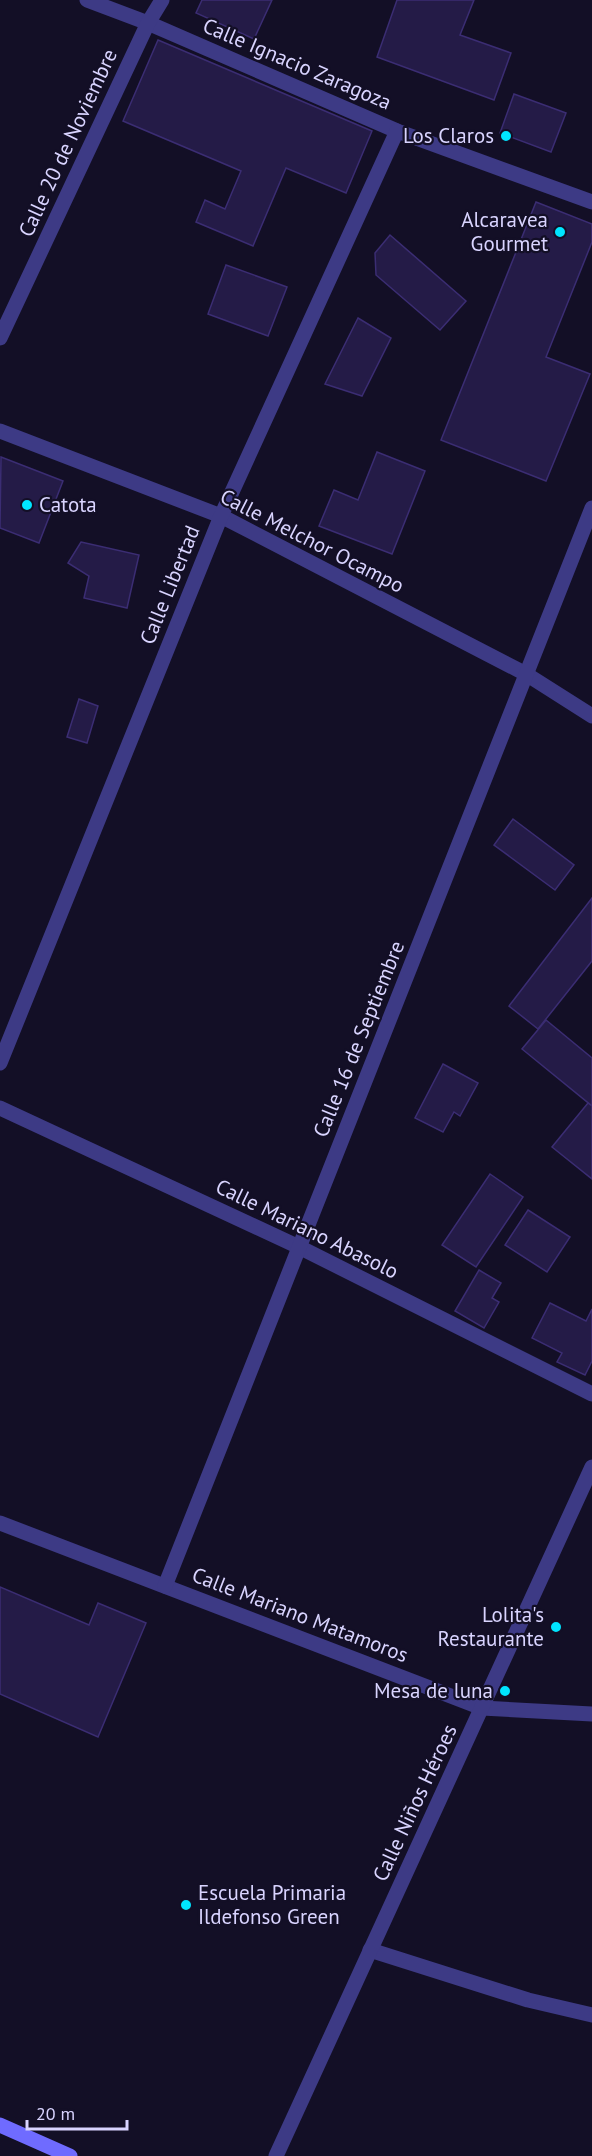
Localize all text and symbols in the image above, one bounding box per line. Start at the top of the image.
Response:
street label: Calle Ignacio Zaragoza [199,12,396,115]
street label: Calle 20 de Noviembre [12,44,123,241]
place label: Los Claros [403,122,494,149]
marker: Los Claros [499,129,513,143]
place label: Alcaravea Gourmet [461,206,548,257]
marker: Alcaravea Gourmet [553,225,567,239]
street label: Calle Melchor Ocampo [216,482,409,599]
place label: Catota [39,491,97,518]
marker: Catota [20,498,34,512]
street label: Calle Libertad [133,521,206,648]
street label: Calle 16 de Septiembre [307,937,410,1141]
street label: Calle Mariano Abasolo [211,1173,403,1285]
street label: Calle Mariano Matamoros [188,1561,412,1668]
place label: Lolita's Restaurante [438,1601,544,1652]
marker: Lolita's Restaurante [549,1620,563,1634]
place label: Mesa de luna [374,1677,493,1704]
marker: Mesa de luna [498,1684,512,1698]
street label: Calle Niños Héroes [366,1720,463,1886]
place label: Escuela Primaria Ildefonso Green [198,1879,346,1930]
marker: Escuela Primaria Ildefonso Green [179,1898,193,1912]
scale bar [27,2093,128,2131]
text: 20 m [36,2102,75,2125]

